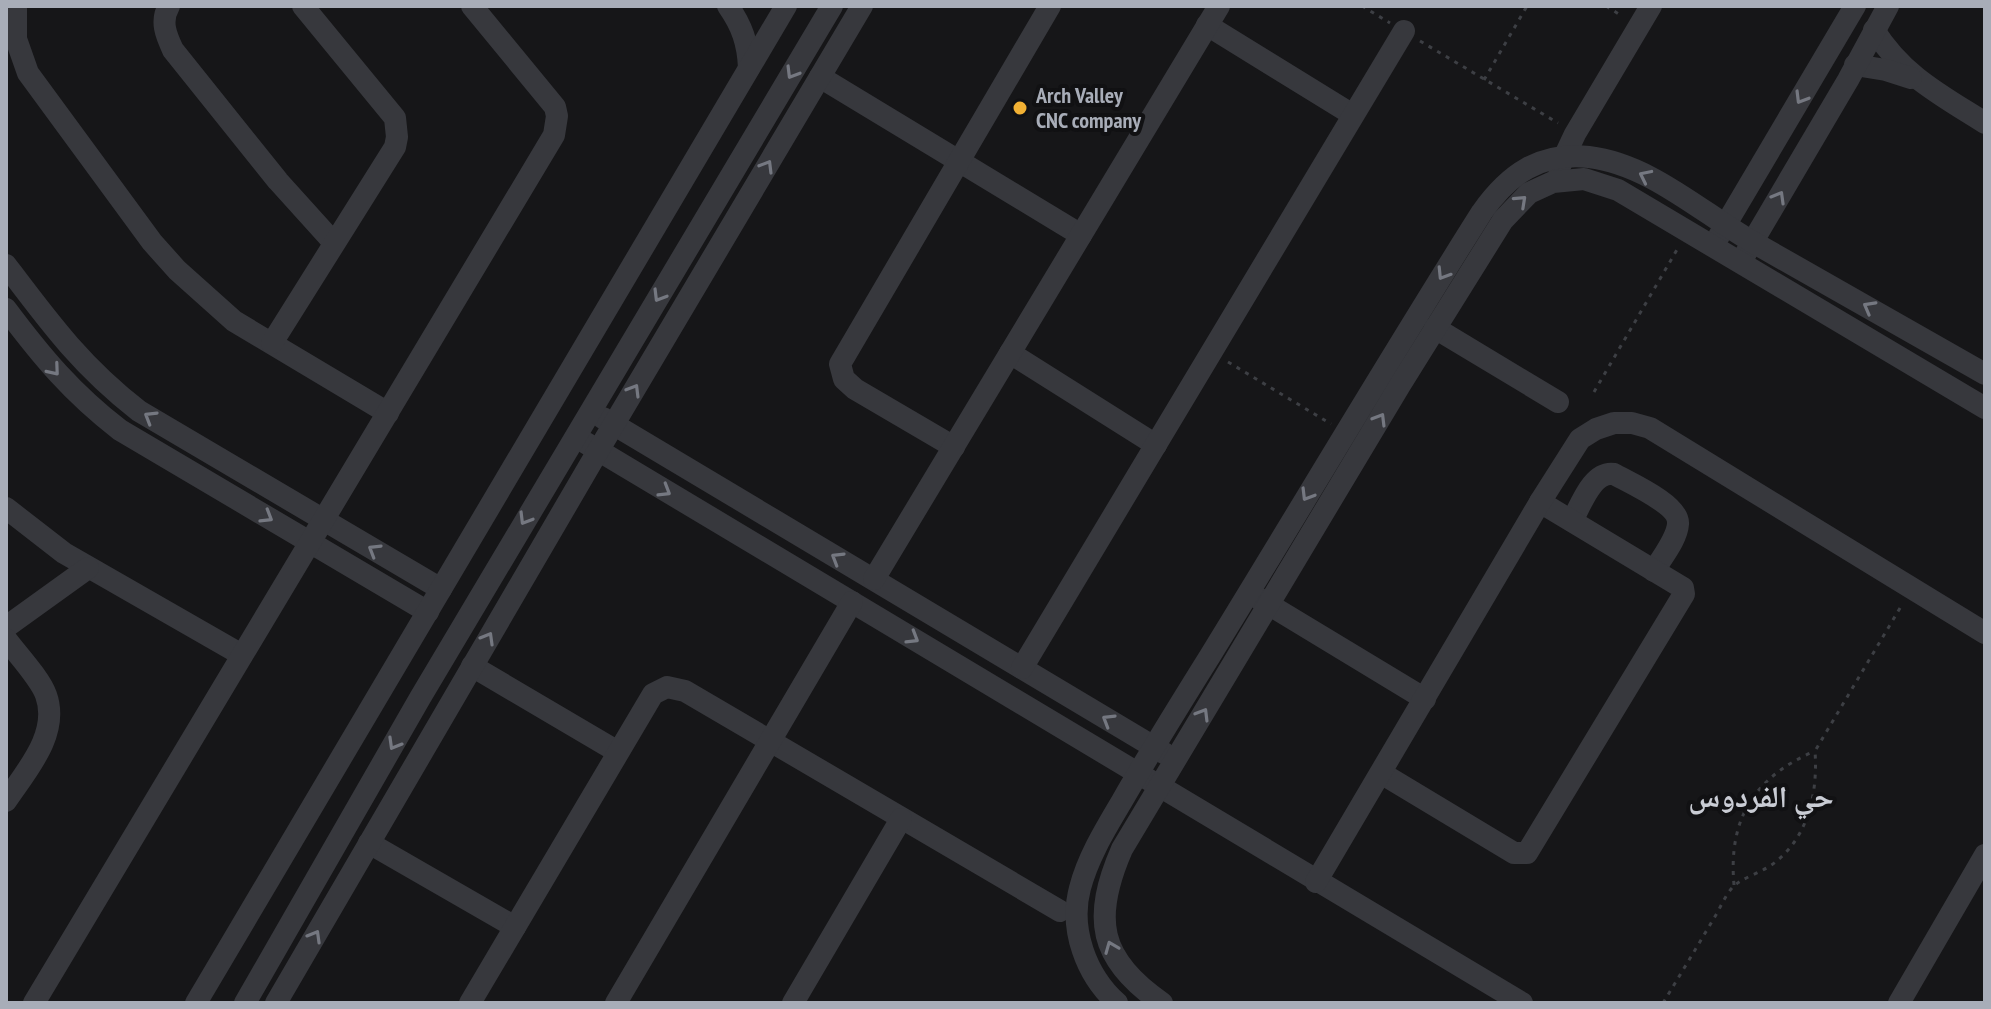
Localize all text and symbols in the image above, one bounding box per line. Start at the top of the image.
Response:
one-way arrow [786,64,802,79]
place label: Arch Valley CNC company [1035,81,1142,134]
one-way arrow [1795,89,1811,104]
marker: Arch Valley CNC company [1011,99,1029,117]
one-way arrow [757,160,773,175]
one-way arrow [1638,170,1653,186]
one-way arrow [1769,191,1785,206]
one-way arrow [1511,197,1526,211]
one-way arrow [1437,265,1452,279]
one-way arrow [653,287,669,302]
one-way arrow [1863,301,1878,317]
one-way arrow [44,361,59,376]
one-way arrow [624,384,640,399]
one-way arrow [144,411,159,427]
one-way arrow [1370,413,1385,428]
one-way arrow [656,481,671,497]
one-way arrow [1301,486,1317,501]
one-way arrow [258,507,273,523]
one-way arrow [520,510,535,525]
one-way arrow [368,544,383,560]
one-way arrow [831,552,846,568]
one-way arrow [904,628,919,644]
one-way arrow [478,632,494,647]
one-way arrow [1193,708,1209,723]
one-way arrow [1102,714,1117,730]
one-way arrow [388,735,404,749]
district label: حي الفردوس [1688,776,1834,820]
one-way arrow [305,930,321,944]
one-way arrow [1104,941,1121,955]

